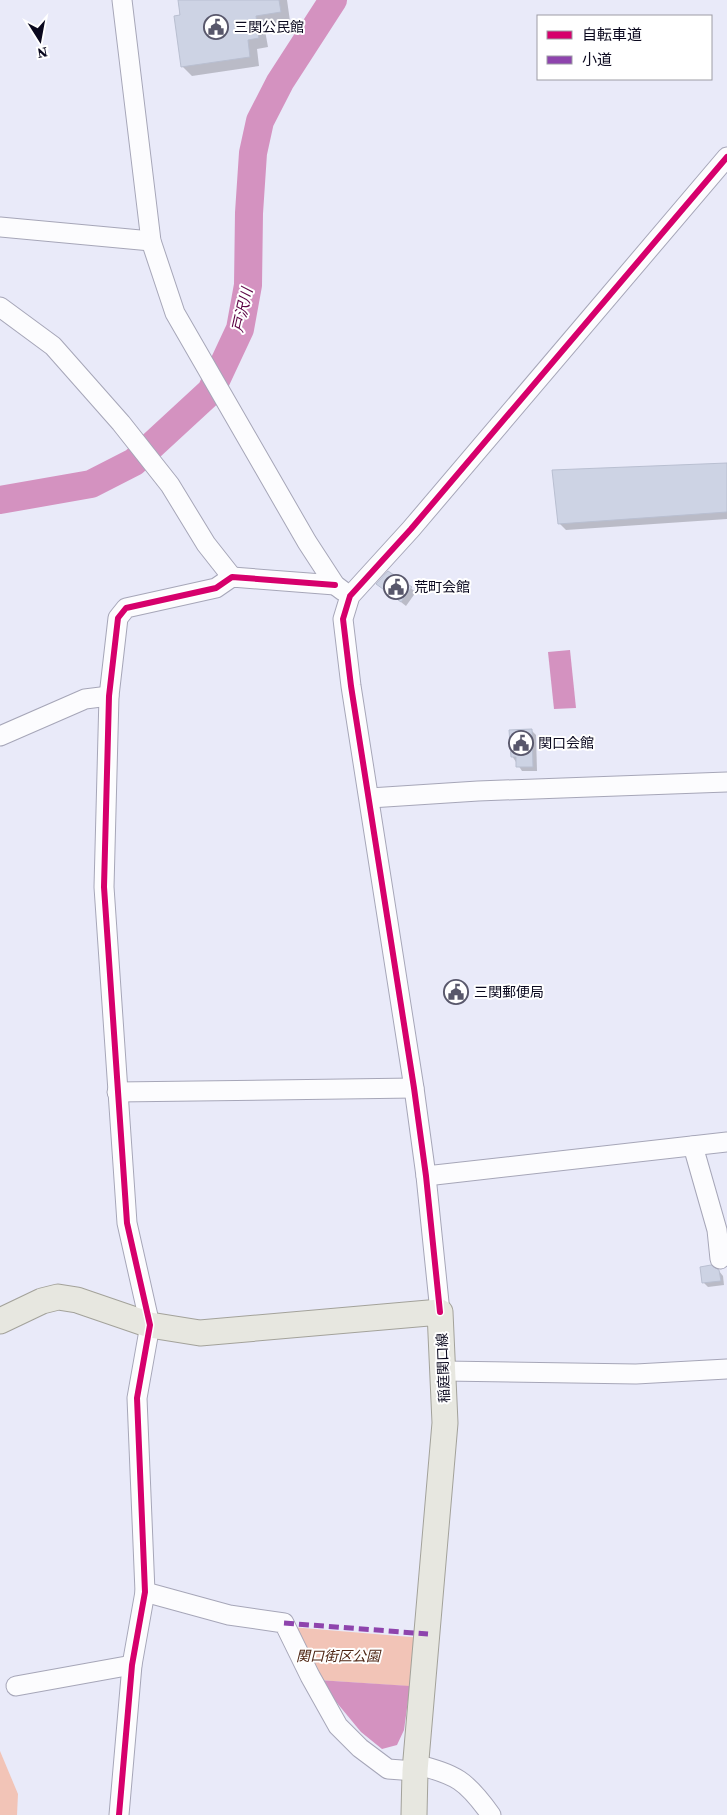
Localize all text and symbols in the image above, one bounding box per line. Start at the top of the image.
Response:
public building icon: 三関公民館 [203,14,229,40]
north arrow [15,15,65,65]
legend [537,15,712,80]
place label: 三関公民館 [234,17,304,37]
text: 自転車道 [582,24,642,45]
text: N [36,42,49,64]
text: 小道 [582,49,612,70]
water label: 戸沢川 [227,284,258,334]
public building icon: 荒町会館 [383,574,409,600]
place label: 荒町会館 [414,577,470,597]
public building icon: 関口会館 [508,730,534,756]
place label: 関口会館 [538,733,594,753]
public building icon: 三関郵便局 [443,979,469,1005]
place label: 三関郵便局 [474,982,544,1002]
street label: 稲庭関口線 [432,1333,454,1403]
park label: 関口街区公園 [296,1646,382,1666]

